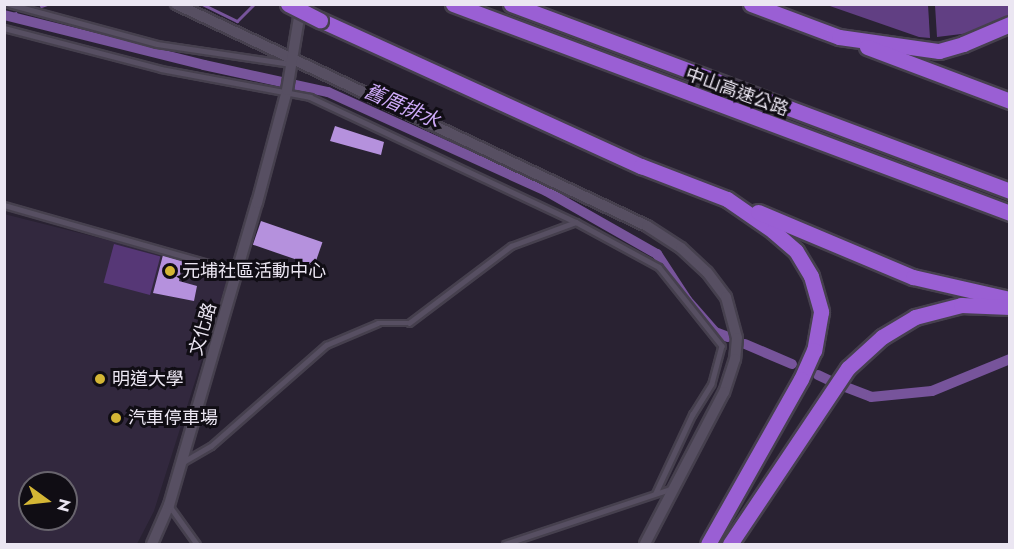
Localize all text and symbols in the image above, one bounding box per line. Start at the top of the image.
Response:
street label: 中山高速公路 [683,63,791,121]
water label: 舊厝排水 [361,79,443,133]
place label: 元埔社區活動中心 [182,260,326,282]
marker: 元埔社區活動中心 [163,264,177,278]
street label: 文化路 [185,300,221,358]
place label: 明道大學 [112,368,184,390]
marker: 明道大學 [93,372,107,386]
place label: 汽車停車場 [128,407,218,429]
marker: 汽車停車場 [109,411,123,425]
north arrow [18,471,78,531]
text: N [51,496,77,514]

